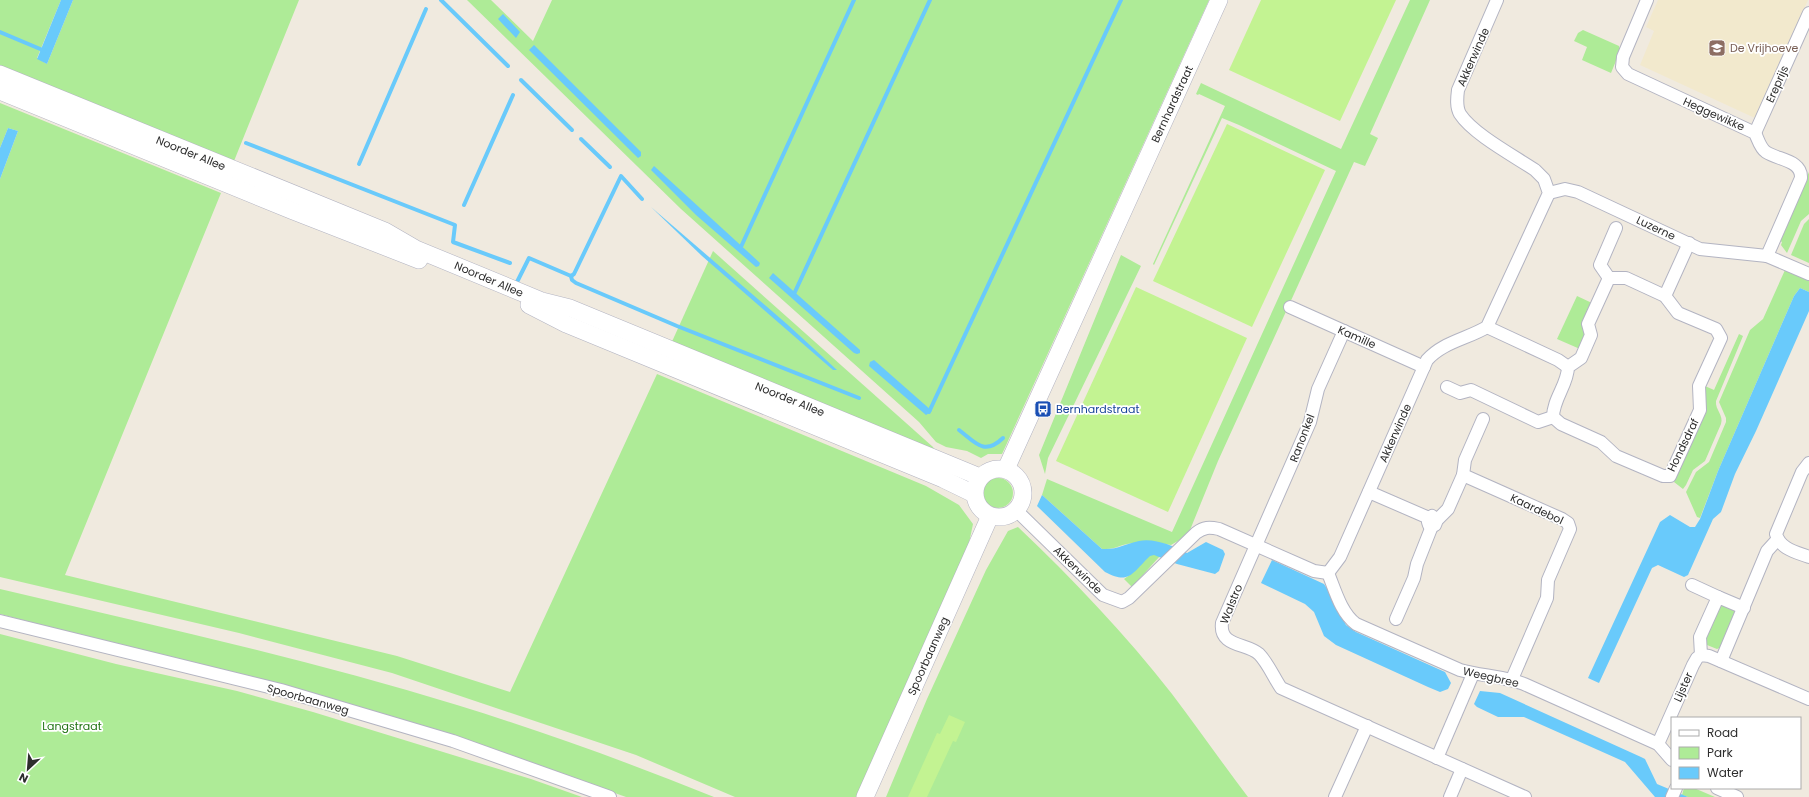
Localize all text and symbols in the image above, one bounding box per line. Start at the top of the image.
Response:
street label: Akkerwinde [1453,25,1493,89]
school or university icon: De Vrijhoeve [1707,38,1727,58]
place label: De Vrijhoeve [1730,40,1799,56]
street label: Bernhardstraat [1147,63,1197,145]
street label: Ereprijs [1762,63,1792,105]
street label: Heggewikke [1681,93,1748,135]
street label: Noorder Allee [154,132,228,174]
street label: Luzerne [1634,212,1678,244]
street label: Noorder Allee [452,257,526,301]
street label: Kamille [1335,321,1379,353]
street label: Noorder Allee [753,378,827,420]
bus stop icon: Bernhardstraat [1033,399,1053,419]
place label: Bernhardstraat [1056,401,1139,417]
street label: Akkerwinde [1375,401,1415,465]
street label: Ranonkel [1285,412,1319,464]
street label: Hondsdraf [1663,415,1703,474]
street label: Kaardebol [1508,490,1566,528]
street label: Akkerwinde [1050,542,1106,598]
street label: Walstro [1216,582,1246,626]
street label: Spoorbaanweg [903,614,953,698]
street label: Weegbree [1461,663,1521,691]
street label: Lijster [1669,670,1697,704]
street label: Spoorbaanweg [265,680,351,718]
legend [1671,717,1801,789]
park label: Langstraat [42,718,102,734]
text: Road [1707,724,1738,741]
text: Park [1707,744,1734,761]
north arrow [8,749,48,789]
text: Water [1707,764,1744,781]
text: N [16,769,31,787]

